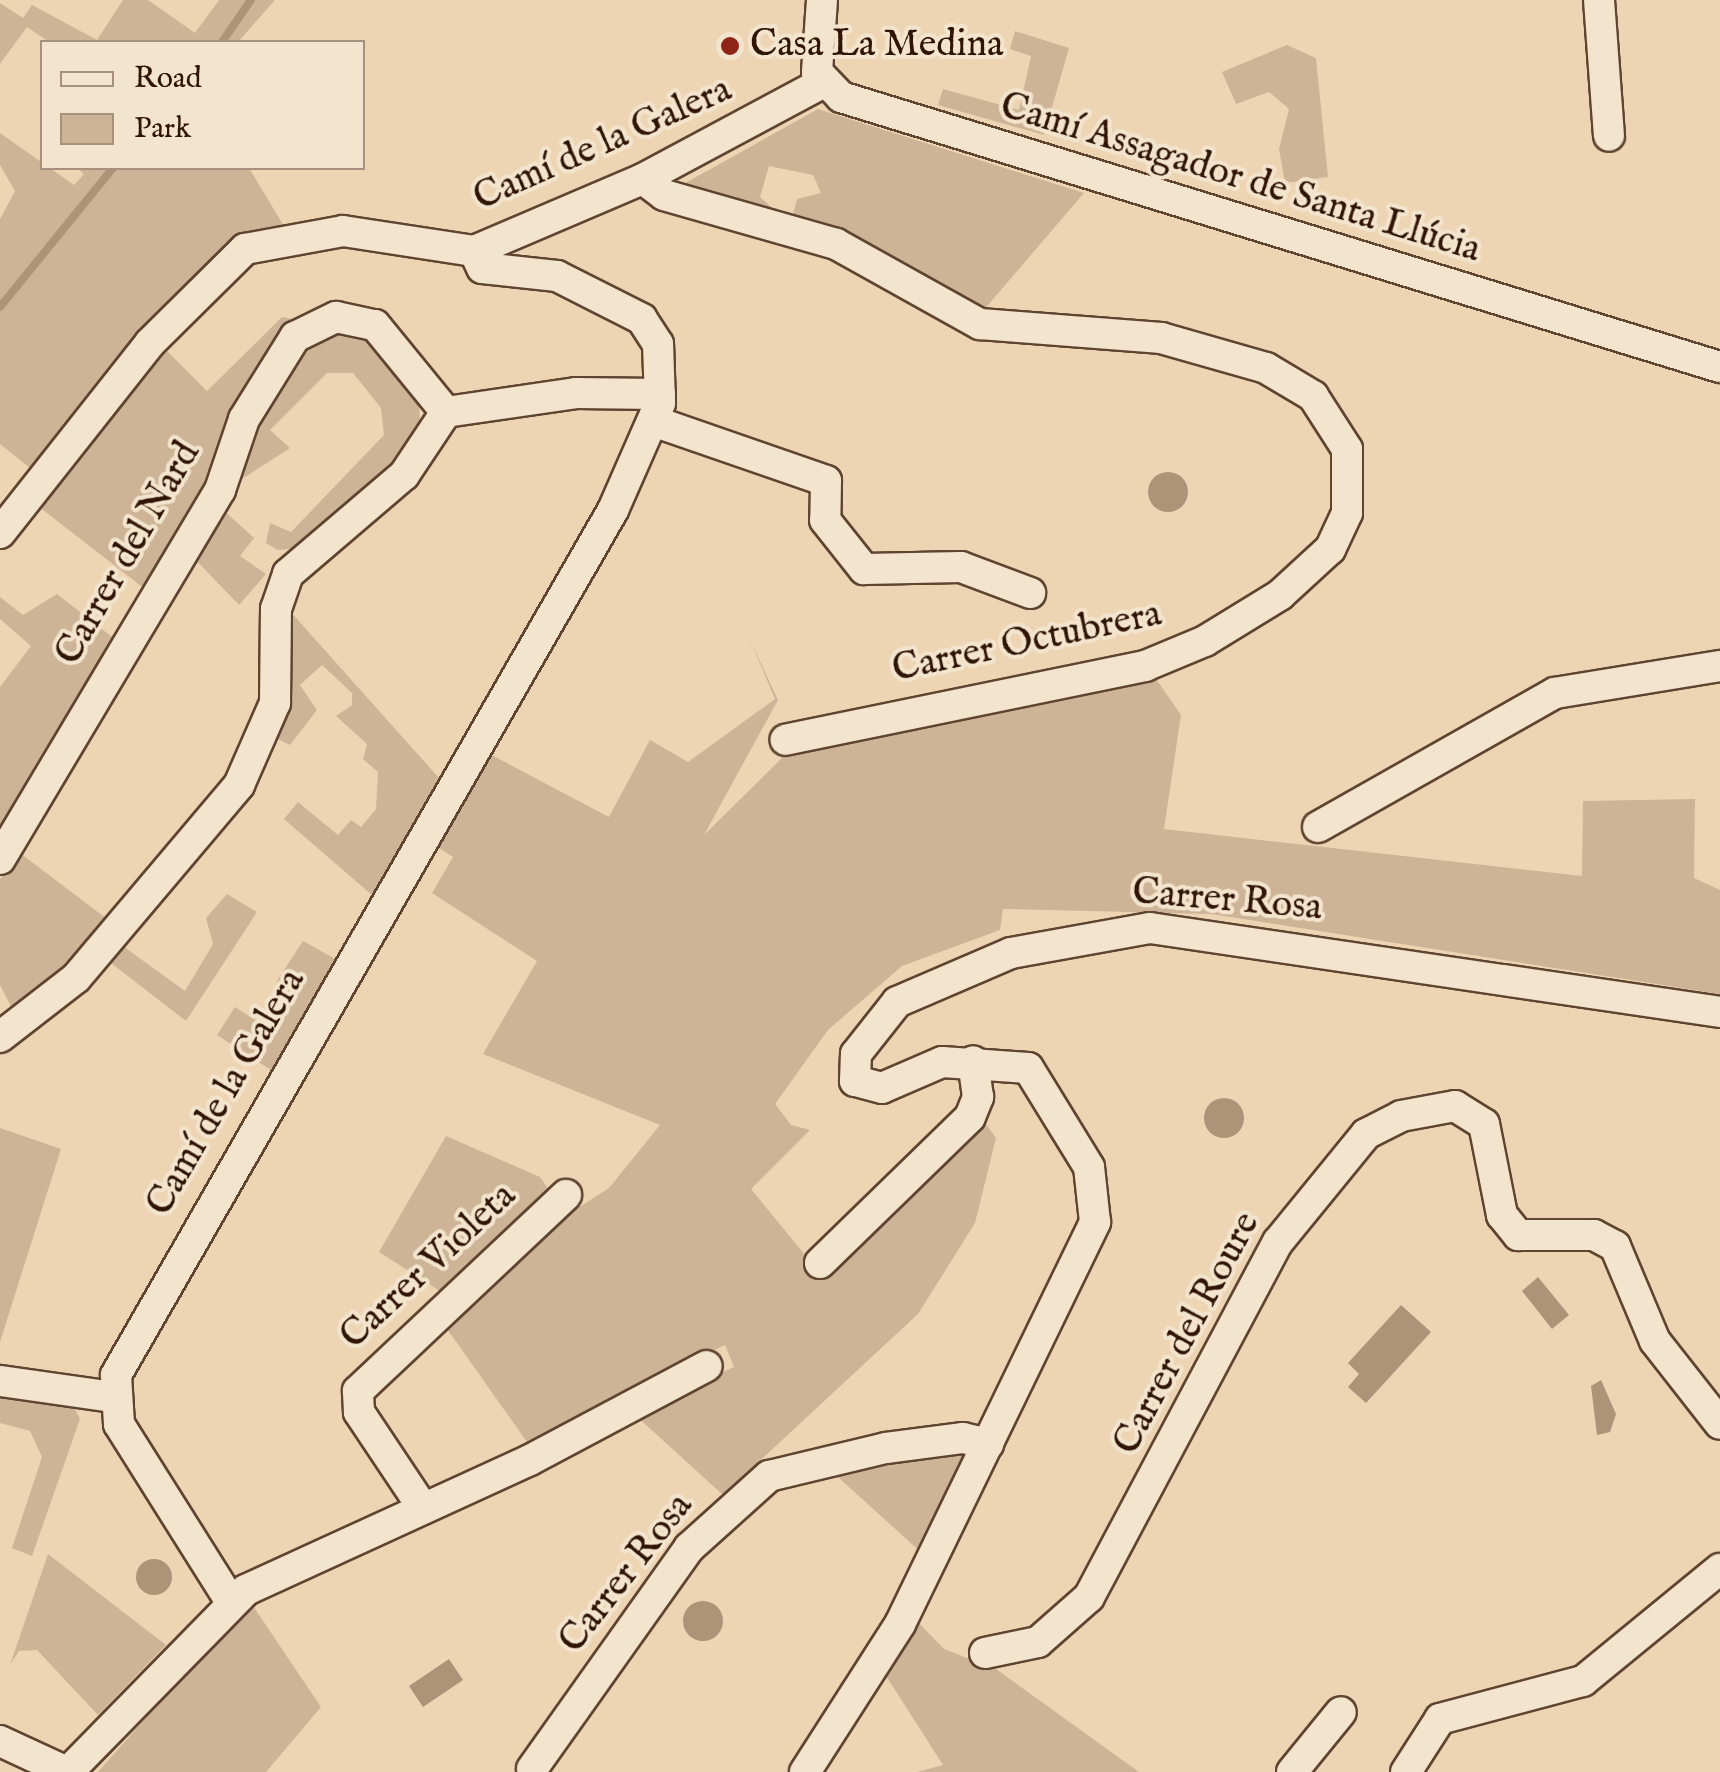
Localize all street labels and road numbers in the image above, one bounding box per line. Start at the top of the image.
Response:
street label: Camí de la Galera [467,68,739,222]
street label: Camí Assagador de Santa Llúcia [994,84,1486,274]
street label: Carrer del Nard [47,434,211,674]
street label: Carrer Octubrera [888,592,1166,694]
street label: Carrer Rosa [1130,870,1324,932]
street label: Camí de la Galera [138,962,316,1224]
street label: Carrer Violeta [332,1174,526,1360]
street label: Carrer del Roure [1105,1205,1271,1463]
street label: Carrer Rosa [550,1485,704,1663]

